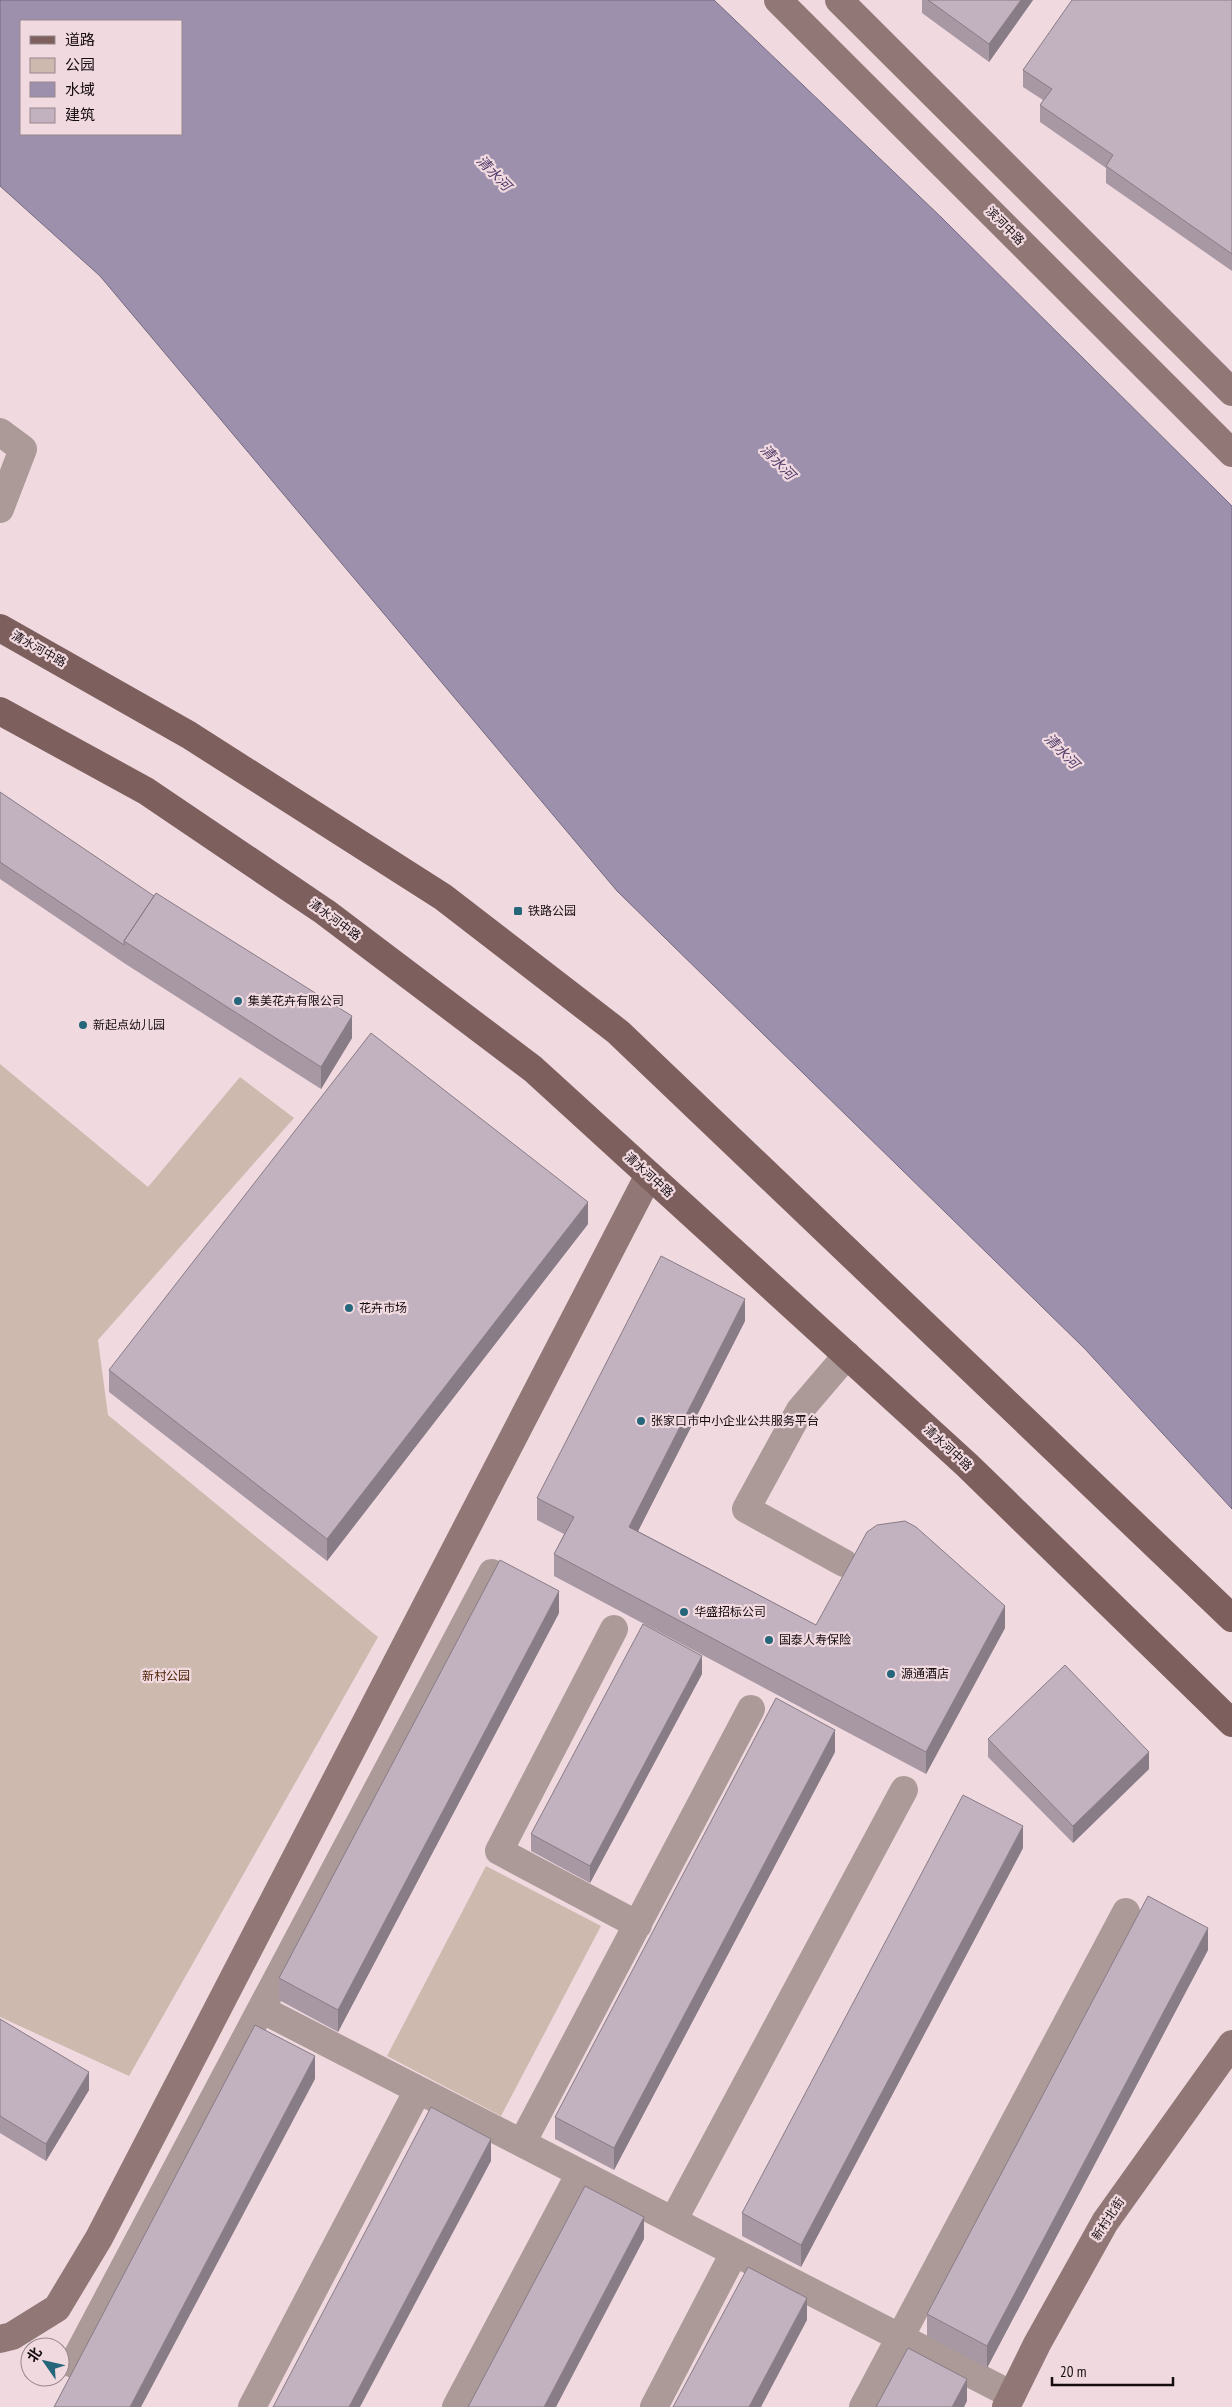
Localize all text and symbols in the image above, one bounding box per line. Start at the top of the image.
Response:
legend [20,20,182,135]
text: 道路 [65,30,95,49]
text: 公园 [65,55,95,74]
text: 水域 [65,80,95,99]
text: 建筑 [65,105,95,124]
water label: 清水河 [473,152,517,197]
street label: 滨河中路 [983,203,1028,248]
water label: 清水河 [757,441,801,486]
street label: 清水河中路 [9,627,69,670]
water label: 清水河 [1041,730,1085,775]
street label: 清水河中路 [307,896,364,943]
place label: 铁路公园 [528,903,576,918]
marker: 铁路公园 [512,905,524,917]
place label: 集美花卉有限公司 [248,993,344,1008]
marker: 集美花卉有限公司 [232,995,244,1007]
place label: 新起点幼儿园 [93,1017,165,1032]
marker: 新起点幼儿园 [77,1019,89,1031]
street label: 清水河中路 [622,1149,677,1200]
place label: 花卉市场 [359,1300,407,1315]
marker: 花卉市场 [343,1302,355,1314]
place label: 张家口市中小企业公共服务平台 [651,1413,819,1428]
marker: 张家口市中小企业公共服务平台 [635,1415,647,1427]
street label: 清水河中路 [921,1422,975,1474]
place label: 华盛招标公司 [694,1604,766,1619]
marker: 华盛招标公司 [678,1606,690,1618]
place label: 国泰人寿保险 [779,1632,851,1647]
marker: 国泰人寿保险 [763,1634,775,1646]
place label: 源通酒店 [901,1666,949,1681]
park label: 新村公园 [142,1668,190,1683]
marker: 源通酒店 [885,1668,897,1680]
street label: 新村北街 [1088,2195,1127,2243]
north arrow [20,2337,70,2387]
text: 北 [23,2344,46,2366]
scale bar [1052,2354,1173,2386]
text: 20 m [1060,2362,1086,2381]

